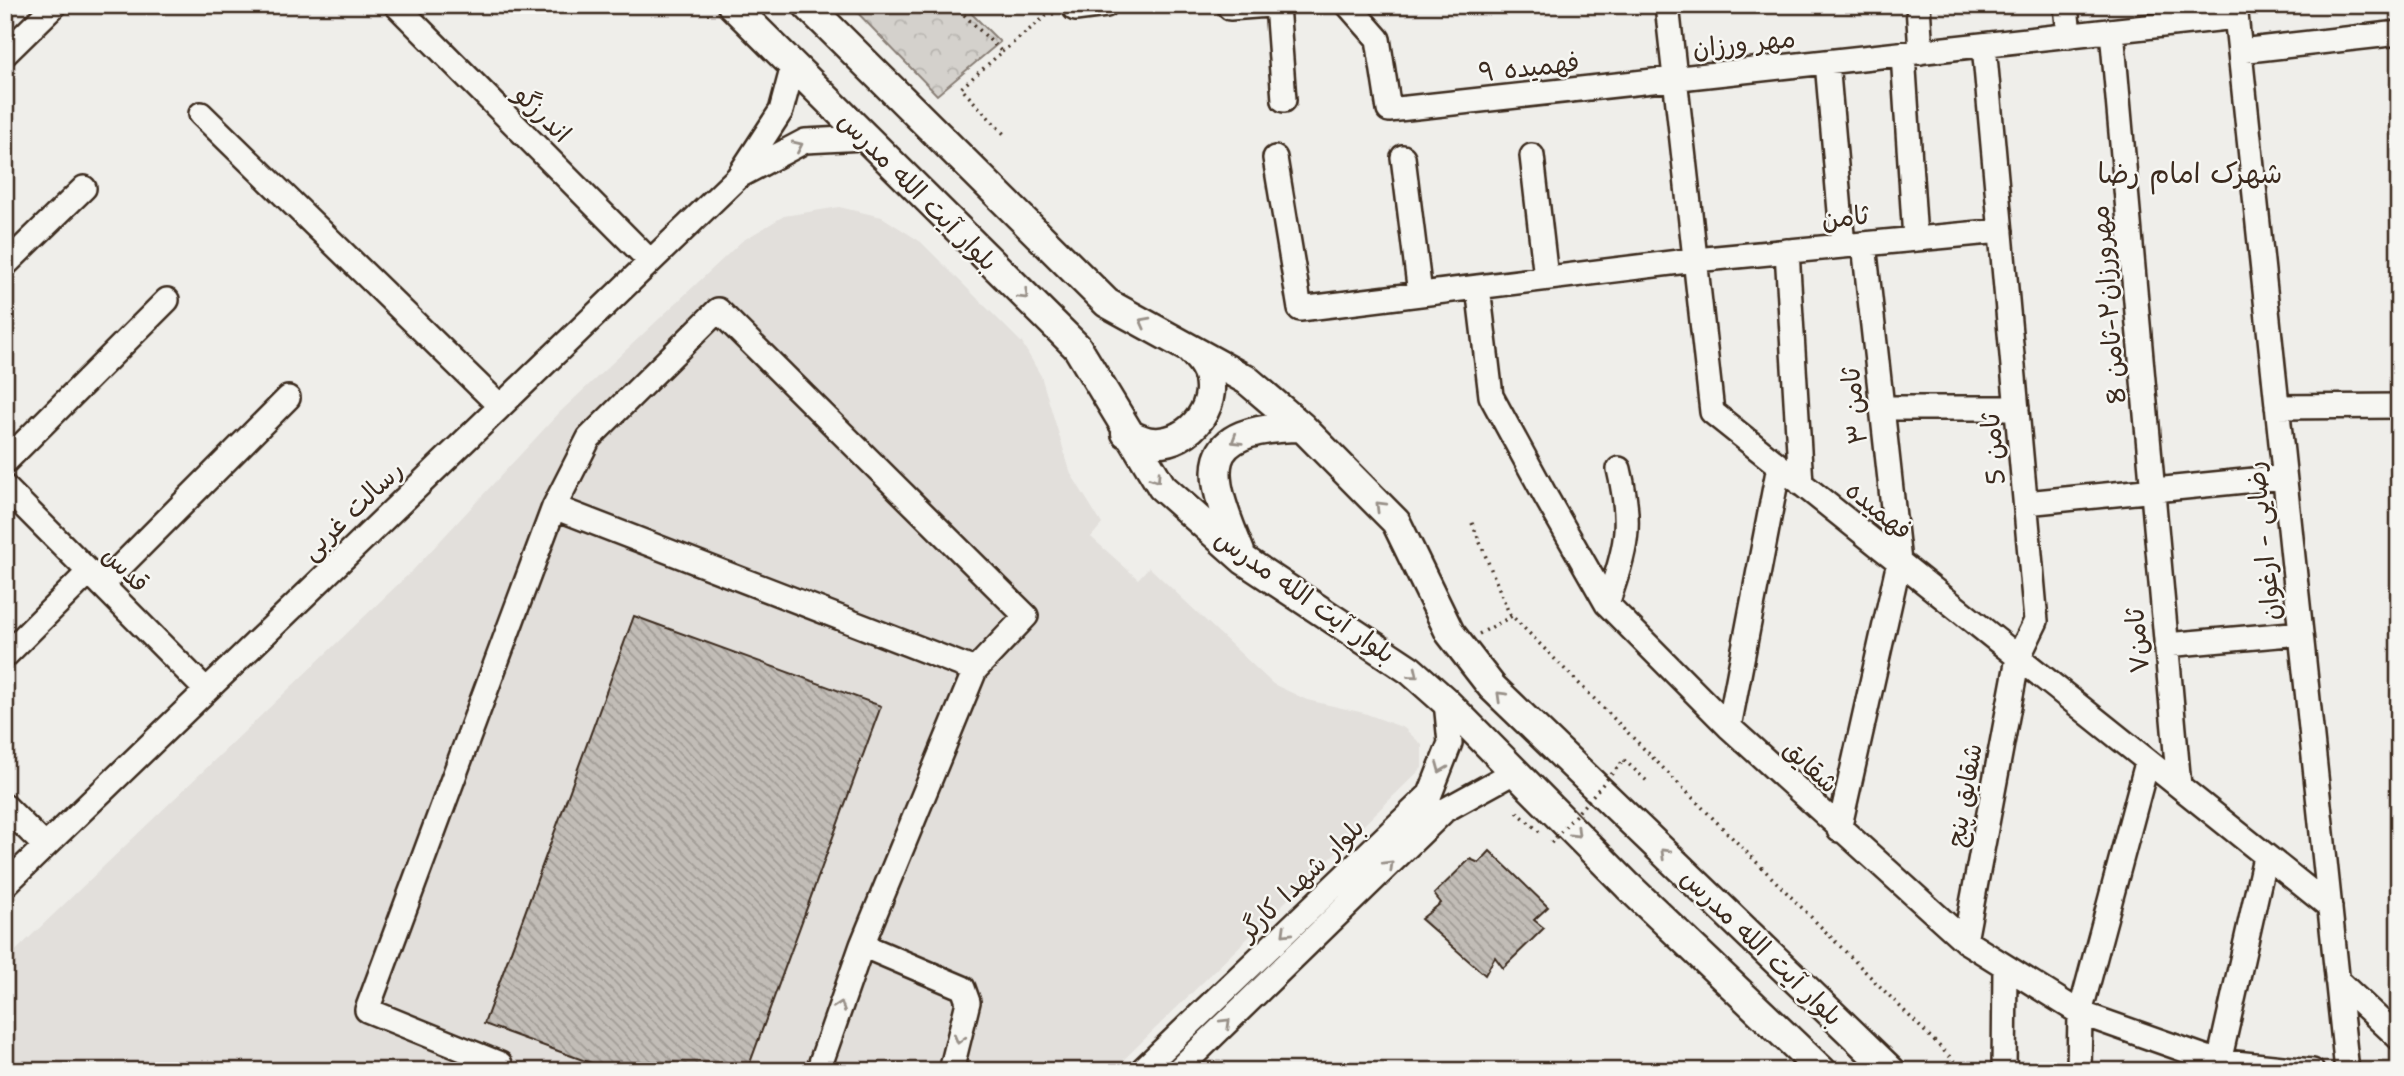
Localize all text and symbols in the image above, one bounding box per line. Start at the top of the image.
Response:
street label: مهر ورزان [1691,20,1797,65]
street label: فهمیده ۹ [1477,44,1581,89]
street label: اندرزگو [506,76,580,150]
street label: بلوار آیت الله مدرس [831,103,1006,278]
one-way arrow [791,140,803,154]
district label: شهرک امام رضا [2098,154,2282,195]
street label: ثامن [1820,196,1872,236]
street label: مهرورزان۲-ثامن 8 [2081,204,2134,406]
one-way arrow [1015,287,1028,300]
one-way arrow [1139,317,1151,330]
street label: ثامن ۳ [1832,364,1875,446]
street label: ثامن 5 [1972,410,2013,486]
one-way arrow [1231,432,1244,445]
street label: رسالت غربی [293,452,410,567]
street label: رضایی - ارغوان [2237,460,2288,623]
one-way arrow [1148,470,1160,483]
street label: فهمیده [1839,472,1920,547]
one-way arrow [1375,501,1388,514]
street label: بلوار آیت الله مدرس [1208,520,1402,671]
street label: قدس [95,537,158,600]
street label: ثامن۷ [2116,606,2157,675]
one-way arrow [1406,666,1419,679]
one-way arrow [1496,691,1509,704]
street label: شقایق [1776,731,1847,800]
street label: شقایق پنج [1937,740,1991,850]
one-way arrow [1435,761,1449,773]
street label: بلوار شهدا کارگر [1228,809,1371,949]
one-way arrow [1568,825,1581,838]
one-way arrow [1660,849,1673,862]
one-way arrow [1381,860,1394,873]
street label: بلوار آیت الله مدرس [1674,860,1851,1033]
one-way arrow [1281,923,1294,936]
one-way arrow [832,1001,846,1013]
one-way arrow [1218,1019,1231,1032]
one-way arrow [953,1033,967,1045]

